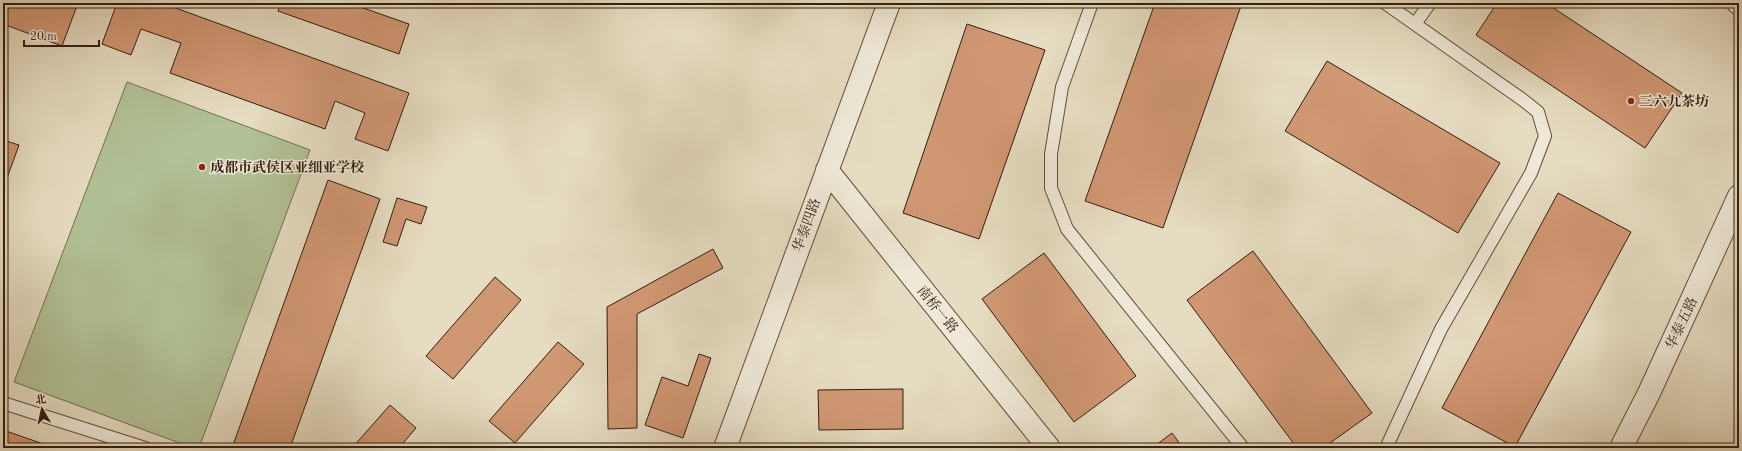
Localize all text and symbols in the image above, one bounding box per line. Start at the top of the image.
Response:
scale bar [24,22,99,48]
text: 20 m [30,31,57,43]
place label: 三六九茶坊 [1639,94,1709,109]
marker: 三六九茶坊 [1626,96,1636,106]
place label: 成都市武侯区亚细亚学校 [210,159,364,175]
marker: 成都市武侯区亚细亚学校 [197,162,207,172]
street label: 华泰四路 [790,196,823,254]
street label: 南桥一路 [914,283,961,336]
street label: 华泰五路 [1663,295,1700,352]
north arrow [22,389,62,429]
text: 北 [34,393,47,407]

